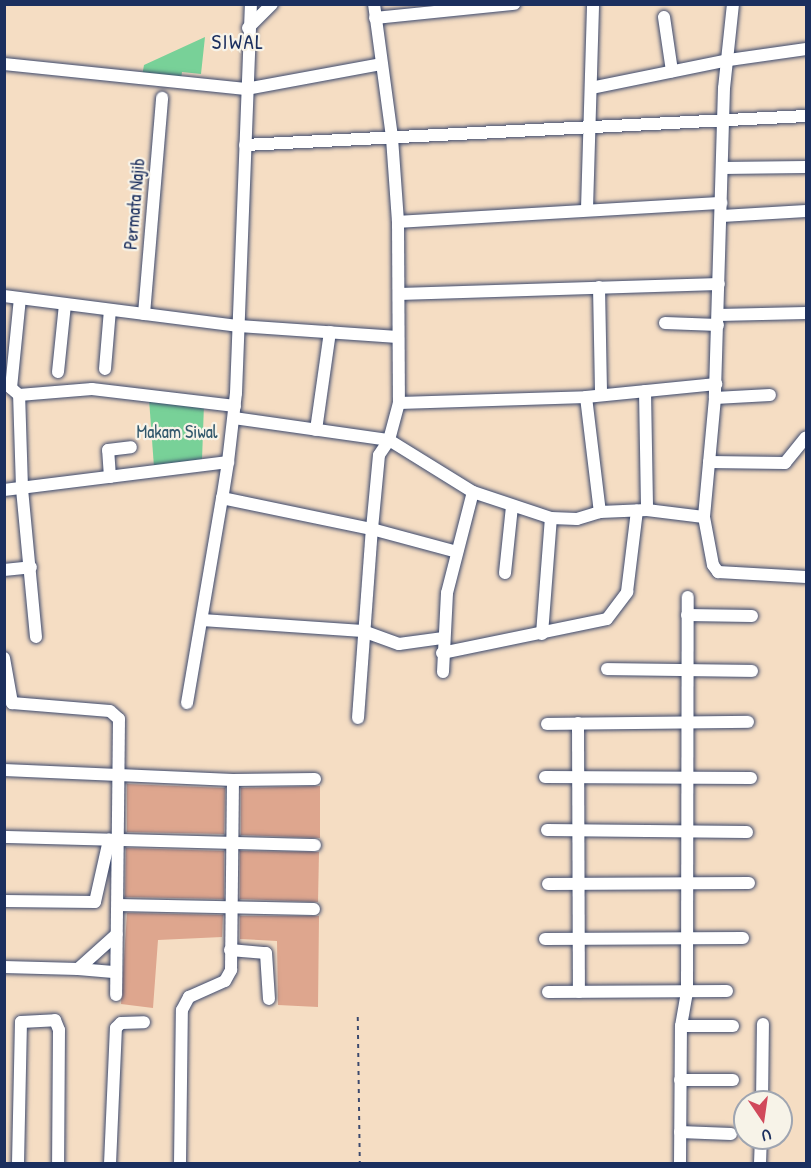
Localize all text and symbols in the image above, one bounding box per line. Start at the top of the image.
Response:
district label: SIWAL [211,29,265,55]
street label: Permata Najib [120,157,150,251]
park label: Makam Siwal [136,421,218,443]
north arrow [733,1090,793,1150]
text: U [760,1124,773,1147]

